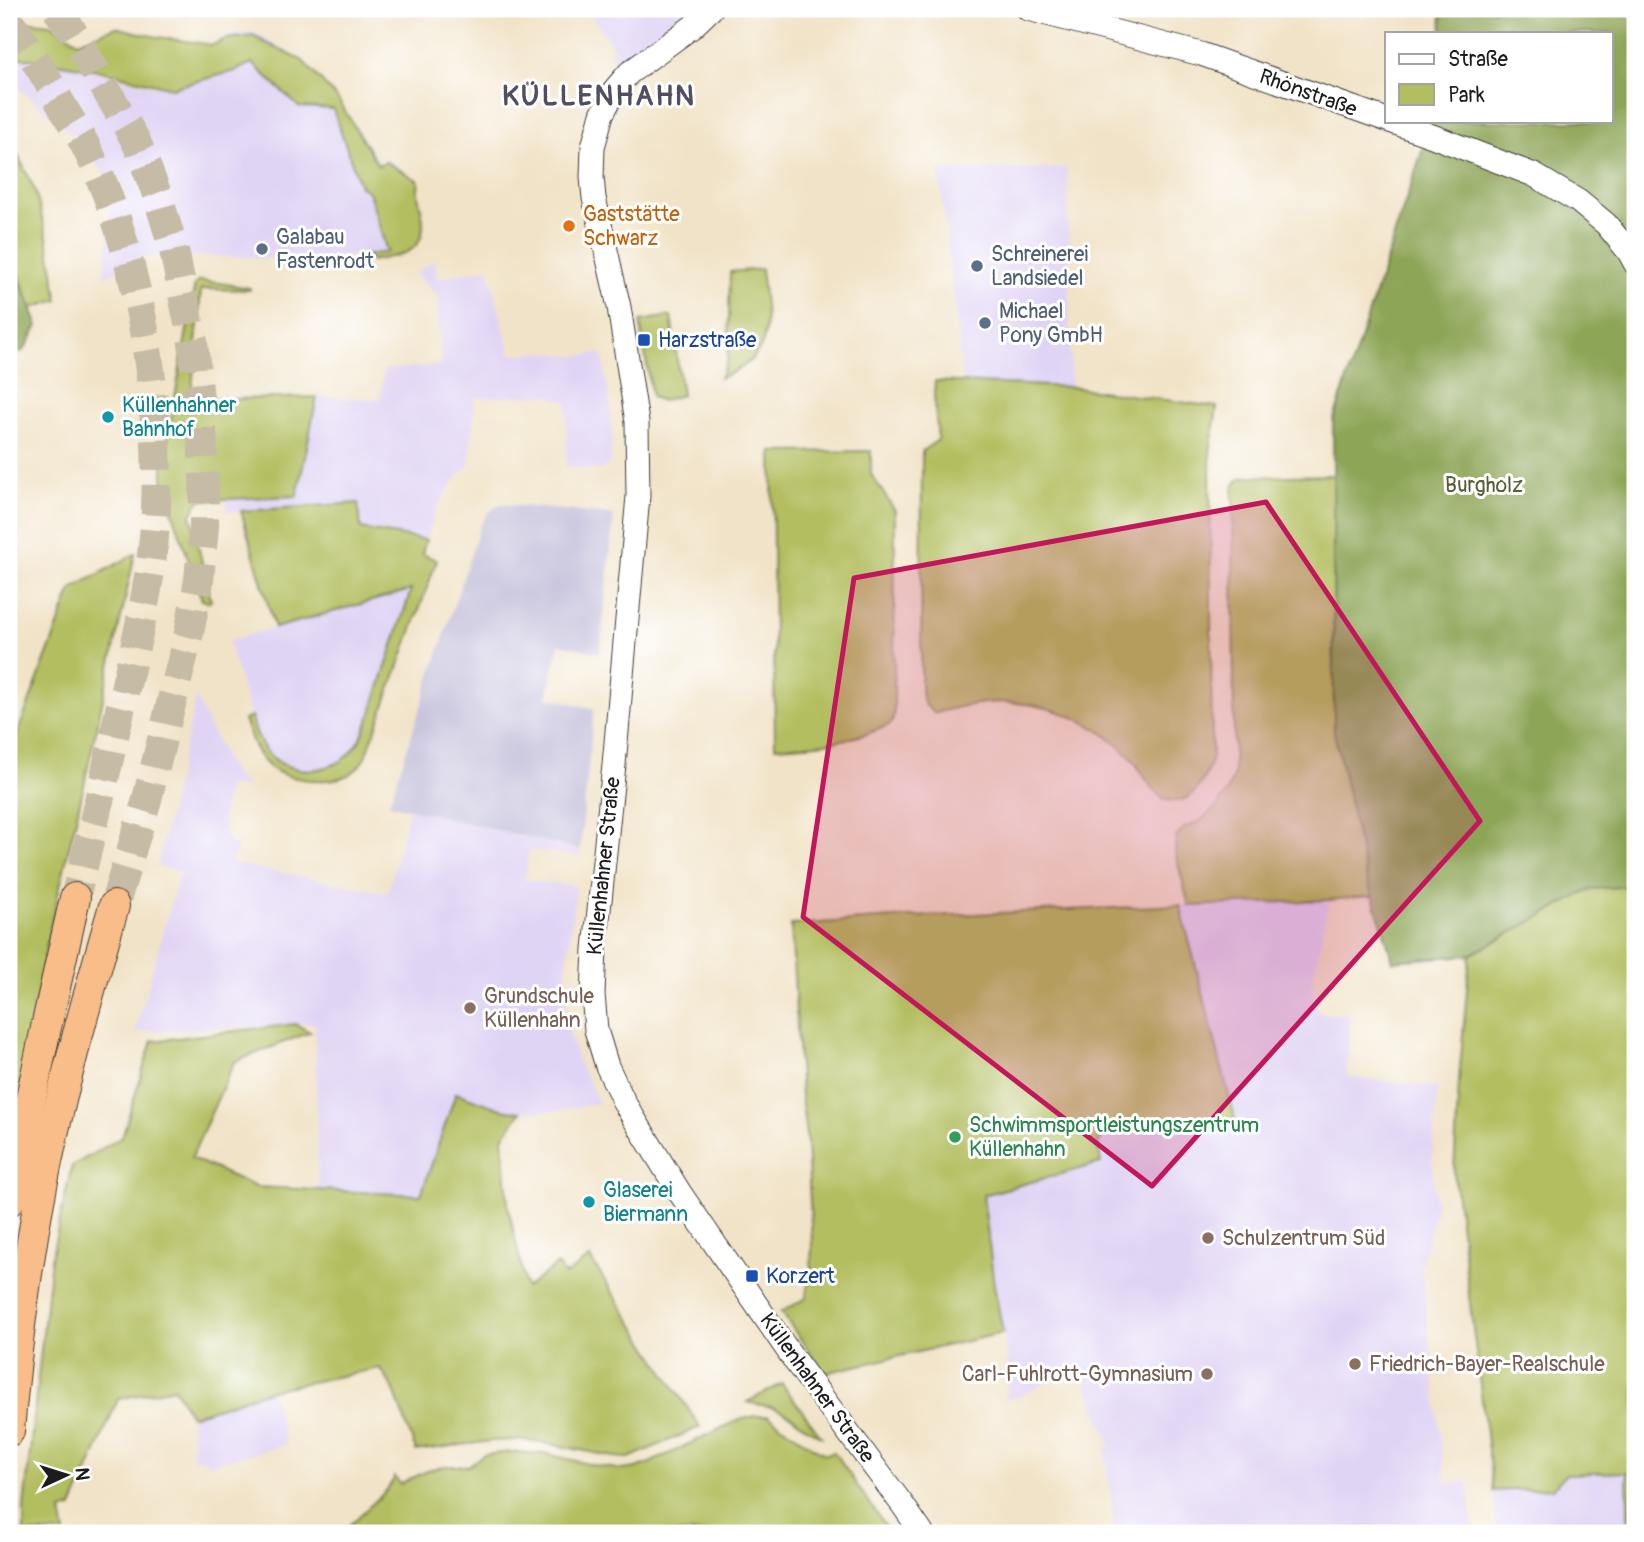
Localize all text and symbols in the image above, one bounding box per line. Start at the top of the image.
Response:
legend [1385,32,1612,122]
text: Straße [1448,46,1508,73]
street label: Rhönstraße [1256,63,1361,123]
district label: KÜLLENHAHN [502,79,696,114]
text: Park [1448,82,1485,109]
place label: Gaststätte Schwarz [583,201,680,252]
marker: Gaststätte Schwarz [561,218,577,234]
place label: Galabau Fastenrodt [276,224,374,275]
marker: Galabau Fastenrodt [254,241,270,257]
place label: Schreinerei Landsiedel [991,241,1088,292]
marker: Schreinerei Landsiedel [969,258,985,274]
place label: Michael Pony GmbH [999,298,1103,349]
marker: Michael Pony GmbH [977,315,993,331]
place label: Harzstraße [658,327,757,354]
marker: Harzstraße [636,332,652,348]
place label: Küllenhahner Bahnhof [122,392,237,443]
marker: Küllenhahner Bahnhof [100,409,116,425]
park label: Burgholz [1445,472,1523,499]
street label: Küllenhahner Straße [581,775,627,956]
place label: Grundschule Küllenhahn [484,983,595,1034]
marker: Grundschule Küllenhahn [462,1000,478,1016]
place label: Schwimmsportleistungszentrum Küllenhahn [969,1112,1259,1163]
marker: Schwimmsportleistungszentrum Küllenhahn [947,1129,963,1145]
place label: Glaserei Biermann [603,1177,688,1228]
marker: Glaserei Biermann [581,1194,597,1210]
place label: Schulzentrum Süd [1222,1225,1385,1252]
marker: Schulzentrum Süd [1200,1230,1216,1246]
place label: Korzert [766,1263,835,1290]
marker: Korzert [744,1268,760,1284]
street label: Küllenhahner Straße [754,1308,881,1469]
place label: Friedrich-Bayer-Realschule [1369,1351,1605,1378]
marker: Friedrich-Bayer-Realschule [1347,1356,1363,1372]
place label: Carl-Fuhlrott-Gymnasium [962,1361,1193,1388]
marker: Carl-Fuhlrott-Gymnasium [1199,1366,1215,1382]
north arrow [32,1440,102,1510]
text: N [70,1467,94,1481]

